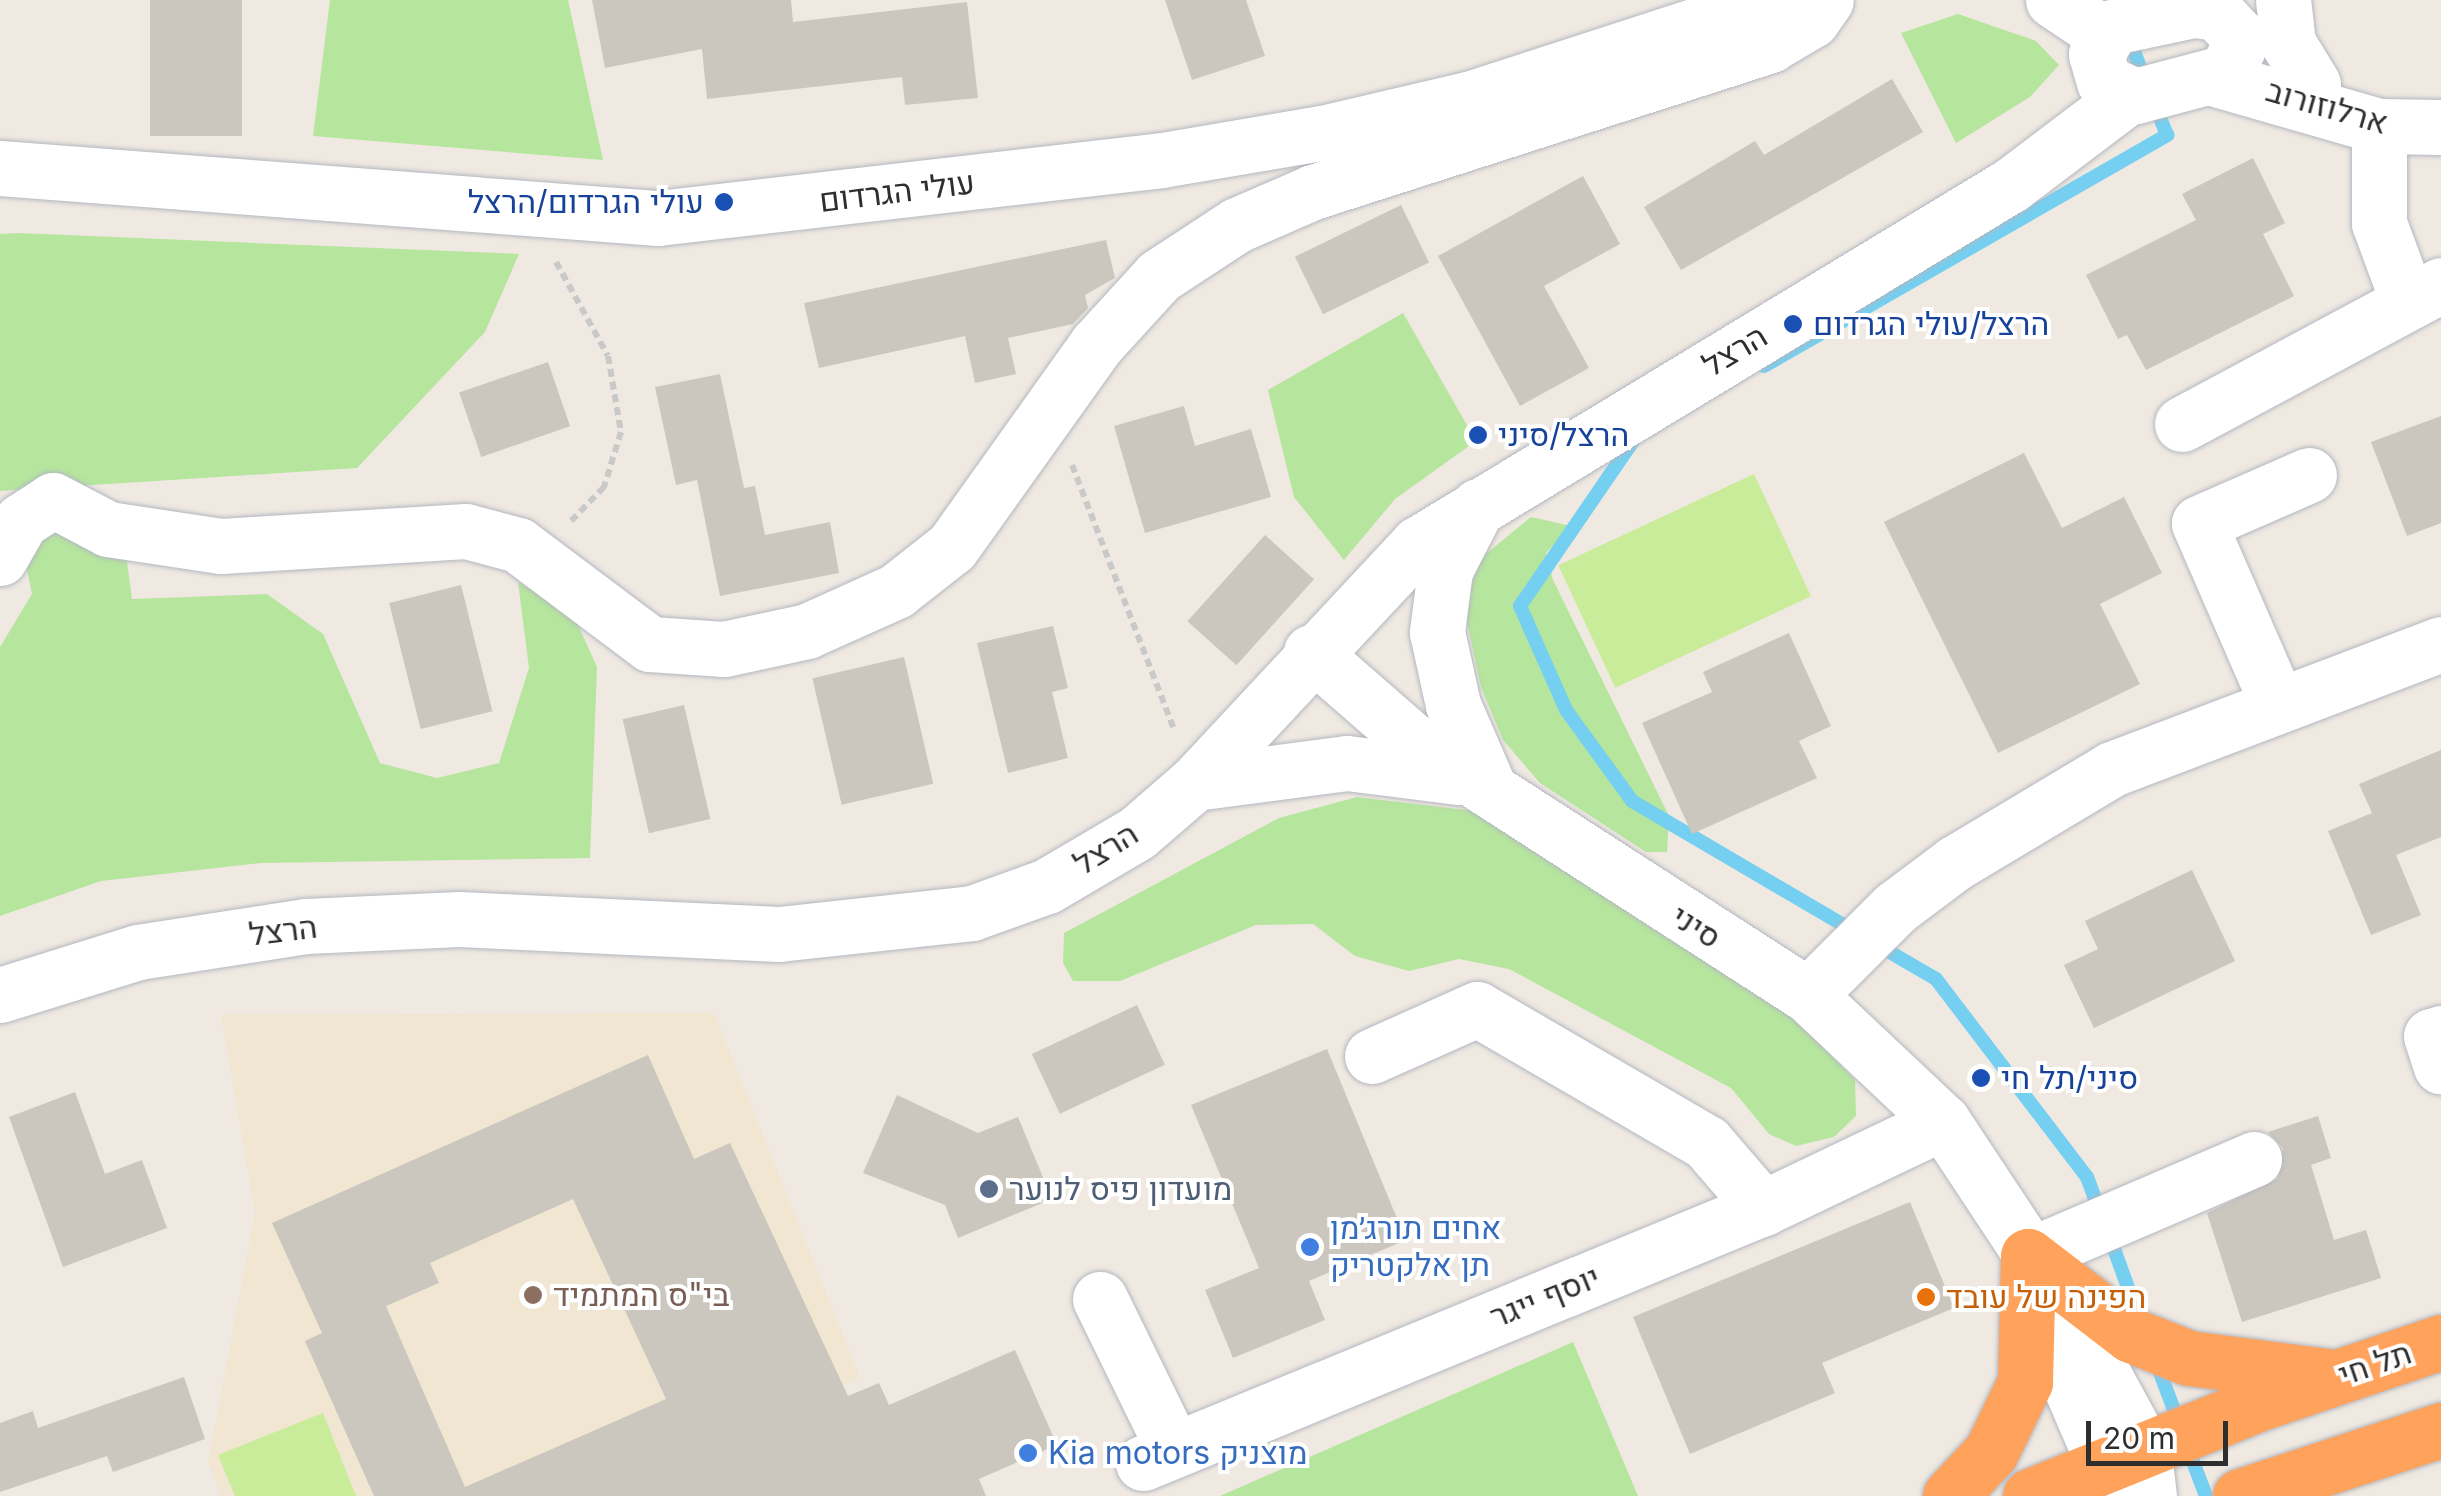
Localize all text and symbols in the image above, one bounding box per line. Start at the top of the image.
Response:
street label: ארלוזורוב [2262,71,2392,143]
street label: עולי הגרדום [817,163,977,221]
place label: עולי הגרדום/הרצל [468,183,704,221]
marker: עולי הגרדום/הרצל [713,191,735,213]
place label: הרצל/עולי הגרדום [1813,305,2049,343]
marker: הרצל/עולי הגרדום [1782,313,1804,335]
street label: הרצל [1696,317,1774,385]
place label: הרצל/סיני [1498,416,1629,454]
marker: הרצל/סיני [1467,424,1489,446]
street label: הרצל [1067,815,1145,883]
street label: סיני [1664,897,1728,957]
street label: הרצל [247,908,319,954]
place label: סיני/תל חי [2001,1059,2138,1097]
marker: סיני/תל חי [1970,1067,1992,1089]
place label: מועדון פיס לנוער [1009,1170,1232,1208]
marker: מועדון פיס לנוער [978,1178,1000,1200]
place label: אחים תורג׳מן תן אלקטריק [1330,1210,1501,1285]
marker: אחים תורג׳מן תן אלקטריק [1299,1236,1321,1258]
street label: יוסף ייגר [1485,1258,1605,1336]
place label: בי"ס המתמיד [553,1276,730,1314]
place label: הפינה של עובד [1946,1278,2146,1316]
marker: בי"ס המתמיד [522,1284,544,1306]
marker: הפינה של עובד [1915,1286,1937,1308]
street label: תל חי [2334,1334,2416,1394]
scale bar [2091,1401,2234,1463]
text: 20 m [2103,1420,2175,1456]
place label: Kia motors מוצניק [1048,1434,1308,1472]
marker: Kia motors מוצניק [1017,1442,1039,1464]

